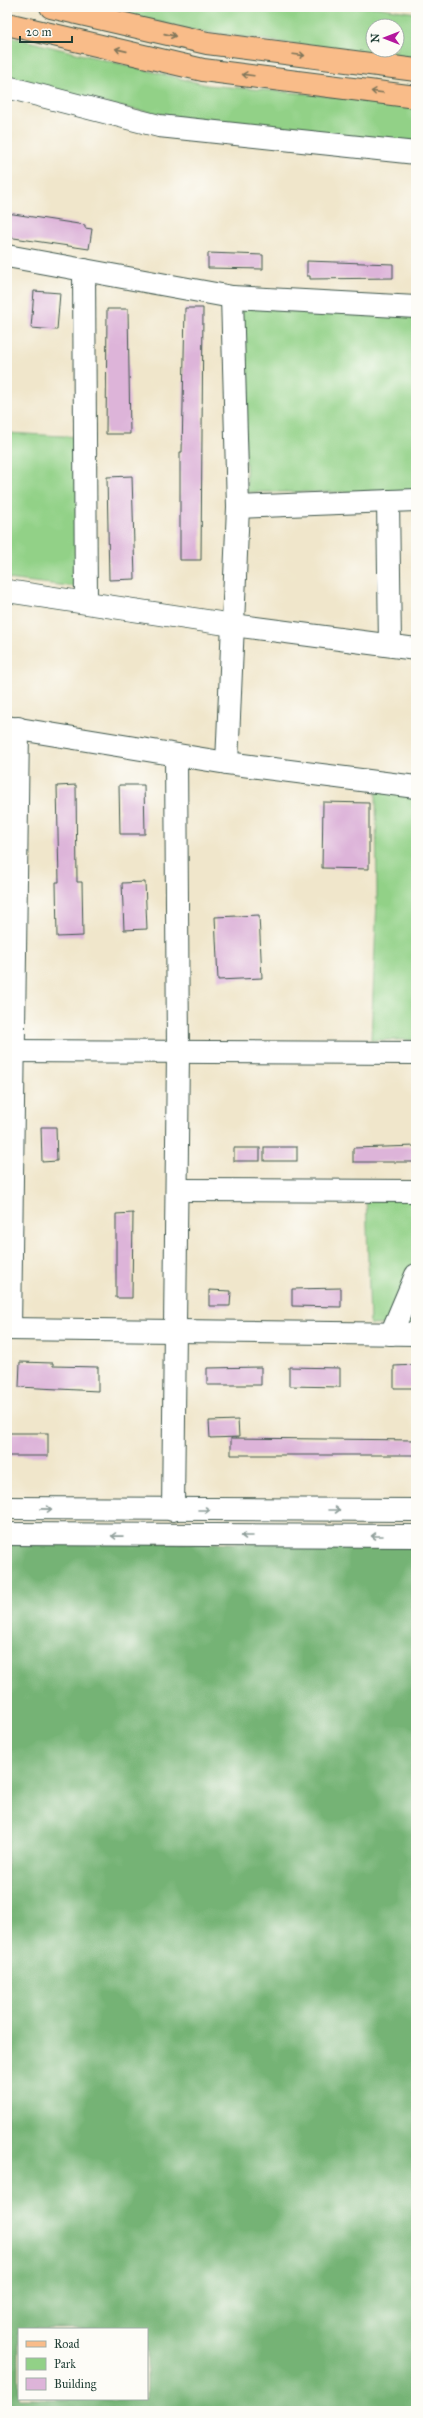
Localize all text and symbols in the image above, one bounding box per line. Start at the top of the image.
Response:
scale bar [20,18,72,44]
north arrow [365,18,405,58]
text: 20 m [26,25,52,39]
one-way arrow [164,31,177,39]
text: N [369,33,382,43]
one-way arrow [115,46,128,54]
one-way arrow [292,51,305,59]
one-way arrow [242,71,255,79]
one-way arrow [371,88,384,96]
one-way arrow [39,1505,52,1512]
one-way arrow [197,1506,210,1514]
one-way arrow [327,1506,340,1514]
one-way arrow [111,1532,124,1540]
one-way arrow [241,1532,254,1540]
one-way arrow [371,1532,384,1540]
legend [18,2328,148,2400]
text: Road [54,2337,80,2351]
text: Park [54,2357,76,2371]
text: Building [54,2377,97,2392]

